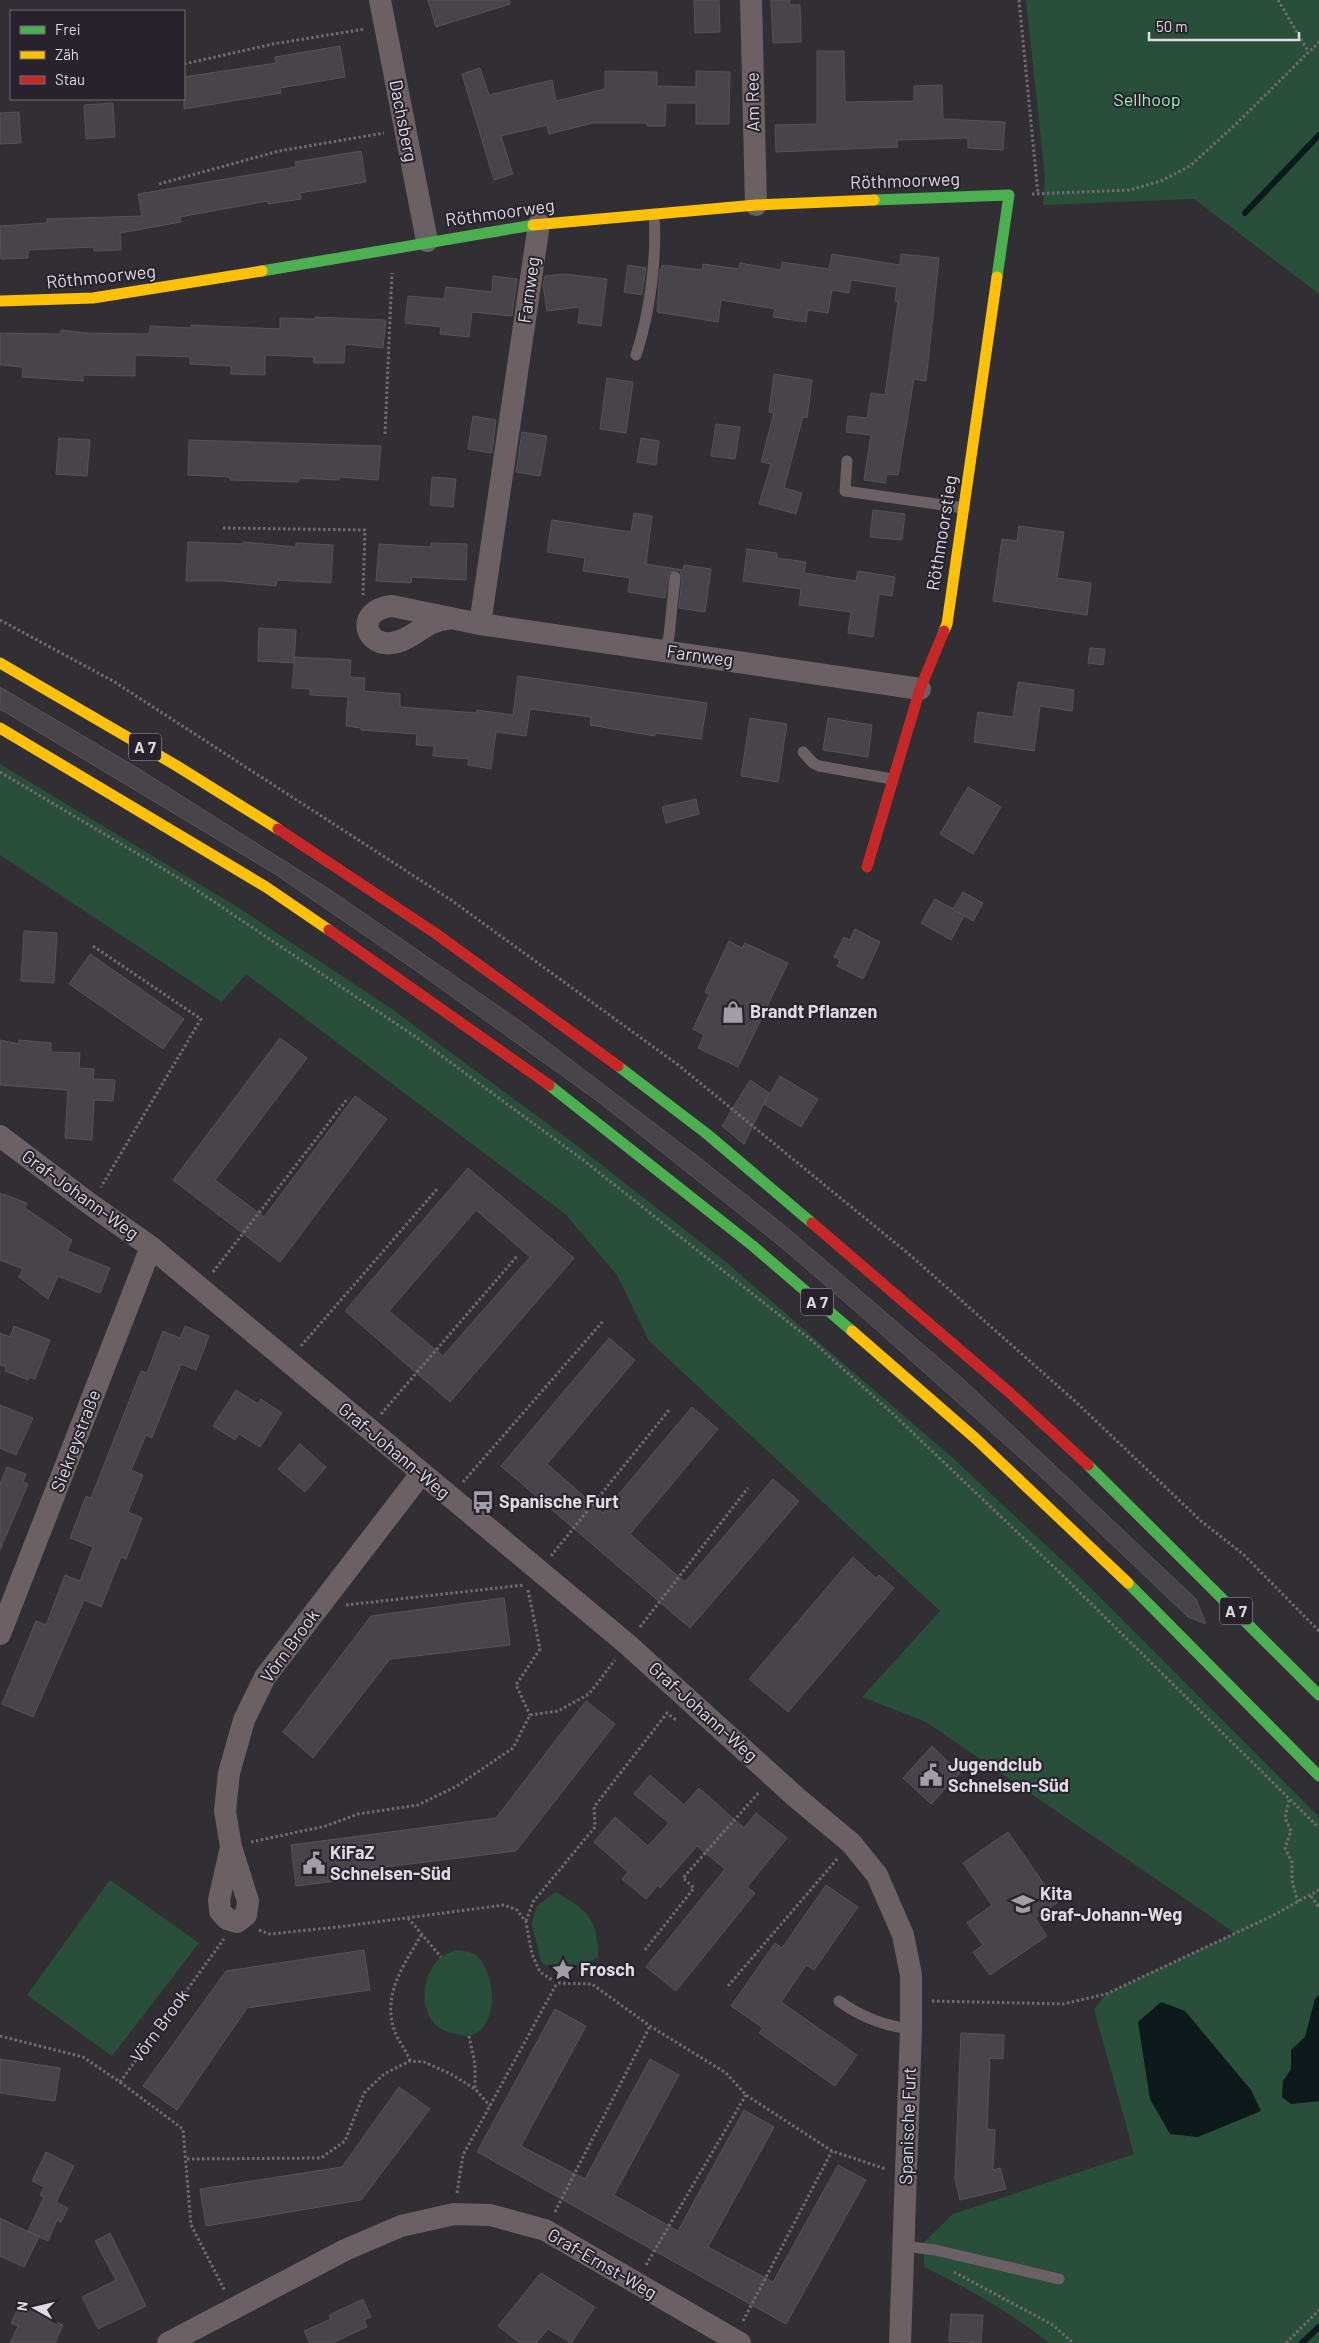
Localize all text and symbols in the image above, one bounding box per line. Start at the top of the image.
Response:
legend [10,10,185,100]
scale bar [1149,10,1299,42]
text: 50 m [1156,17,1188,35]
text: Frei [55,20,81,38]
text: Zäh [55,45,79,63]
text: Stau [55,70,85,88]
street label: Am Ree [740,72,764,132]
street label: Dachsberg [385,78,423,164]
park label: Sellhoop [1113,88,1181,110]
street label: Röthmoorweg [850,167,960,193]
street label: Röthmoorweg [444,193,556,231]
street label: Farnweg [512,255,544,324]
street label: Röthmoorweg [45,259,157,293]
street label: Röthmoorstieg [921,474,961,592]
street label: Farnweg [666,639,735,671]
road number: A 7 [129,734,161,760]
shop icon: Brandt Pflanzen [720,999,746,1025]
place label: Brandt Pflanzen [750,1000,877,1022]
street label: Graf-Johann-Weg [18,1144,143,1244]
road number: A 7 [801,1288,833,1315]
street label: Siekreystraße [45,1386,105,1495]
street label: Graf-Johann-Weg [334,1397,455,1503]
bus stop icon: Spanische Furt [470,1489,496,1515]
place label: Spanische Furt [499,1490,619,1512]
road number: A 7 [1220,1598,1252,1624]
street label: Vörn Brook [255,1604,323,1687]
street label: Graf-Johann-Weg [645,1657,763,1766]
place label: Jugendclub Schnelsen-Süd [948,1753,1069,1796]
public building icon: Jugendclub Schnelsen-Süd [918,1762,944,1788]
place label: KiFaZ Schnelsen-Süd [330,1841,451,1884]
public building icon: KiFaZ Schnelsen-Süd [301,1850,327,1876]
place label: Kita Graf-Johann-Weg [1040,1882,1182,1925]
school or university icon: Kita Graf-Johann-Weg [1010,1891,1036,1917]
place icon: Frosch [550,1957,576,1983]
place label: Frosch [580,1958,635,1980]
street label: Vörn Brook [125,1984,193,2067]
street label: Spanische Furt [894,2067,920,2185]
street label: Graf-Ernst-Weg [544,2223,661,2303]
north arrow [10,2283,60,2333]
text: N [13,2300,31,2312]

